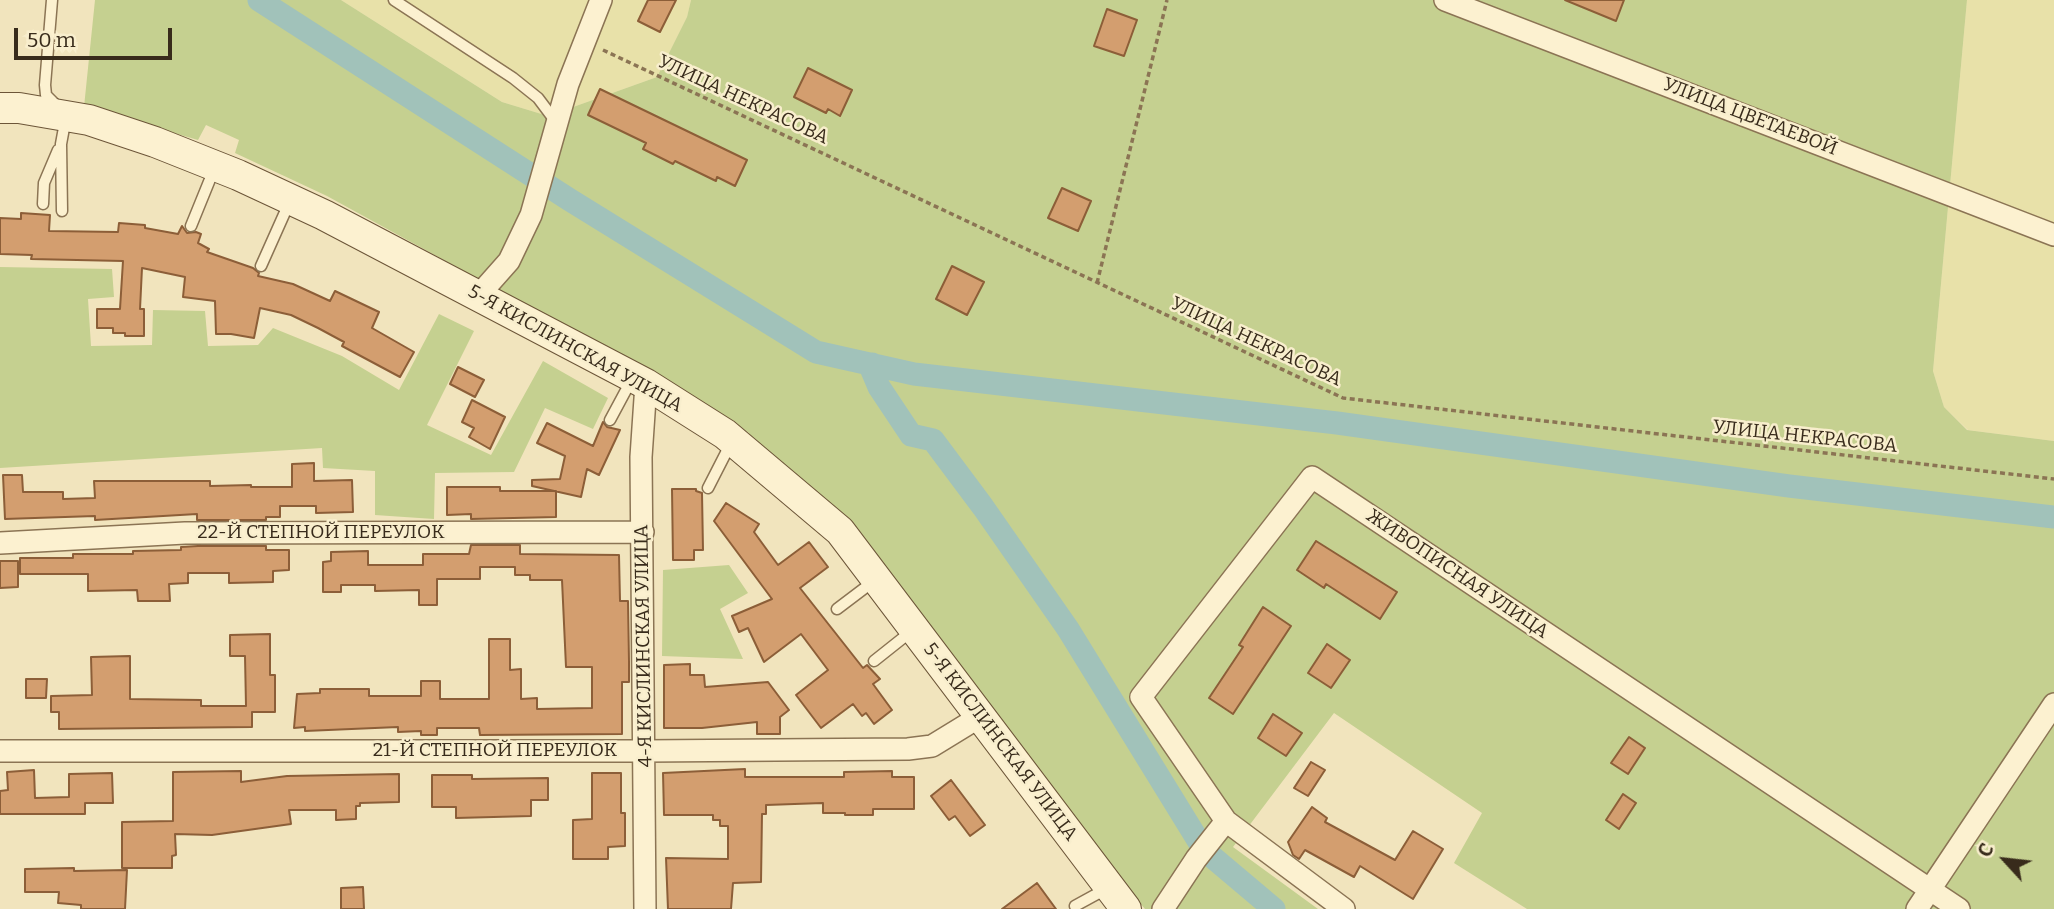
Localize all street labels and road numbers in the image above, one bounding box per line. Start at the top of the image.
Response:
street label: УЛИЦА НЕКРАСОВА [654,50,832,150]
street label: УЛИЦА ЦВЕТАЕВОЙ [1660,73,1840,161]
street label: 5-Я КИСЛИНСКАЯ УЛИЦА [464,280,686,418]
street label: УЛИЦА НЕКРАСОВА [1167,292,1345,392]
street label: УЛИЦА НЕКРАСОВА [1712,416,1898,458]
street label: ЖИВОПИСНАЯ УЛИЦА [1362,505,1552,643]
street label: 22-Й СТЕПНОЙ ПЕРЕУЛОК [197,522,445,544]
street label: 4-Я КИСЛИНСКАЯ УЛИЦА [630,524,658,768]
street label: 5-Я КИСЛИНСКАЯ УЛИЦА [918,639,1082,845]
street label: 21-Й СТЕПНОЙ ПЕРЕУЛОК [373,740,617,762]

